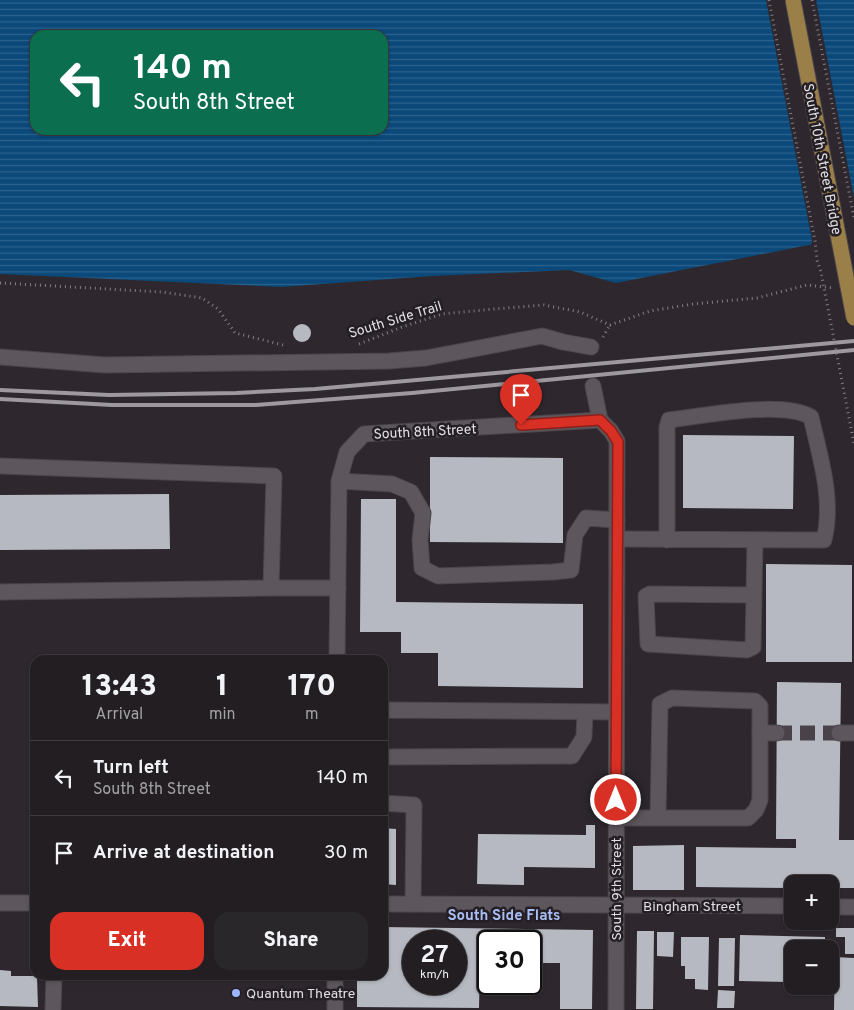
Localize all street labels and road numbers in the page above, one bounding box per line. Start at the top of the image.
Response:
street label: South 10th Street Bridge [799,82,845,236]
street label: South Side Trail [347,298,444,343]
street label: South 8th Street [373,421,477,444]
street label: South 9th Street [609,837,626,941]
street label: Bingham Street [643,899,741,916]

